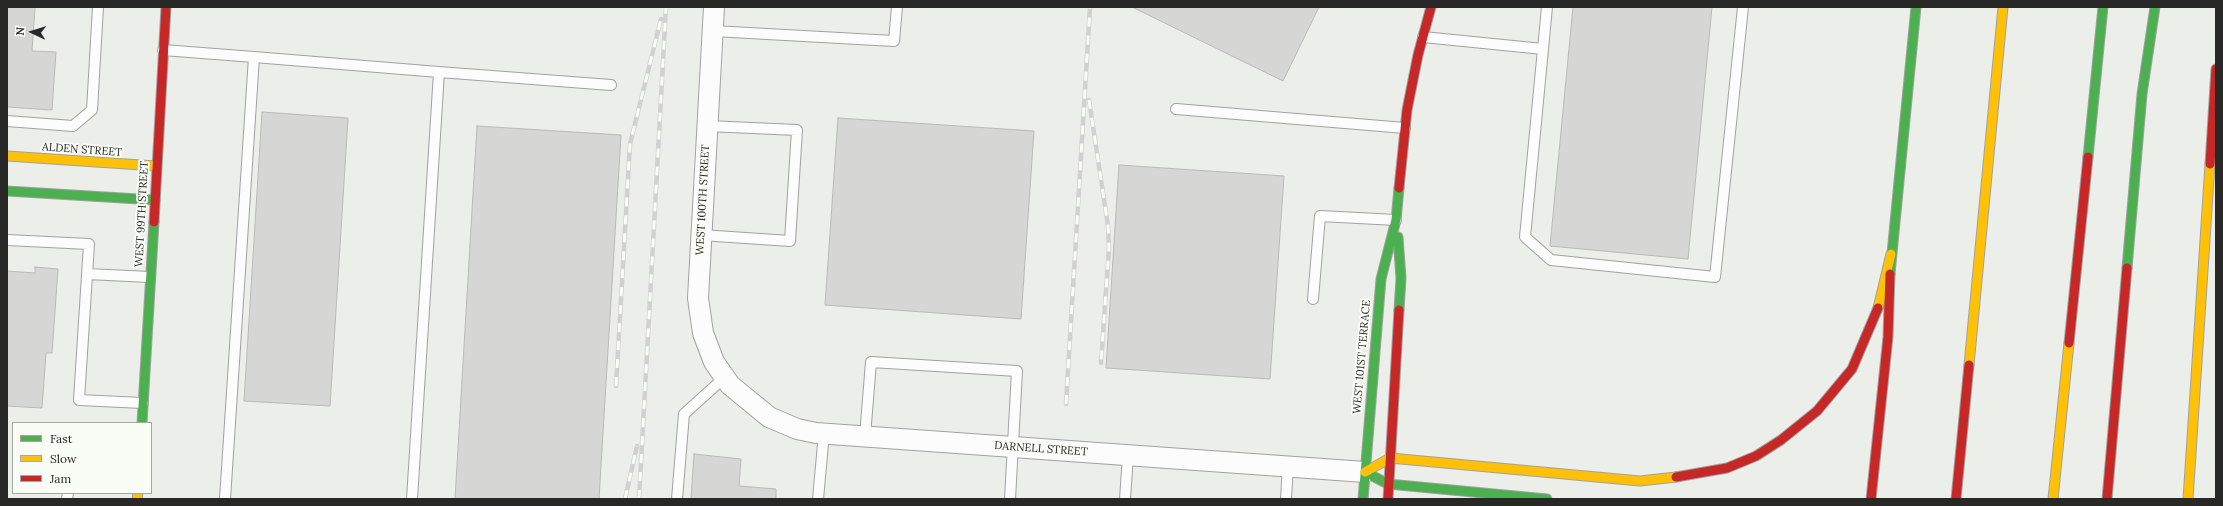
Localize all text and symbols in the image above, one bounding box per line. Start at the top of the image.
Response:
north arrow [12,12,52,52]
text: N [13,26,27,36]
street label: ALDEN STREET [41,141,123,159]
street label: WEST 100TH STREET [694,144,712,256]
street label: WEST 99TH STREET [133,161,151,267]
street label: WEST 101ST TERRACE [1350,299,1374,415]
legend [12,422,152,494]
text: Fast [50,431,73,446]
street label: DARNELL STREET [994,439,1088,459]
text: Slow [50,451,77,466]
text: Jam [50,471,71,486]

